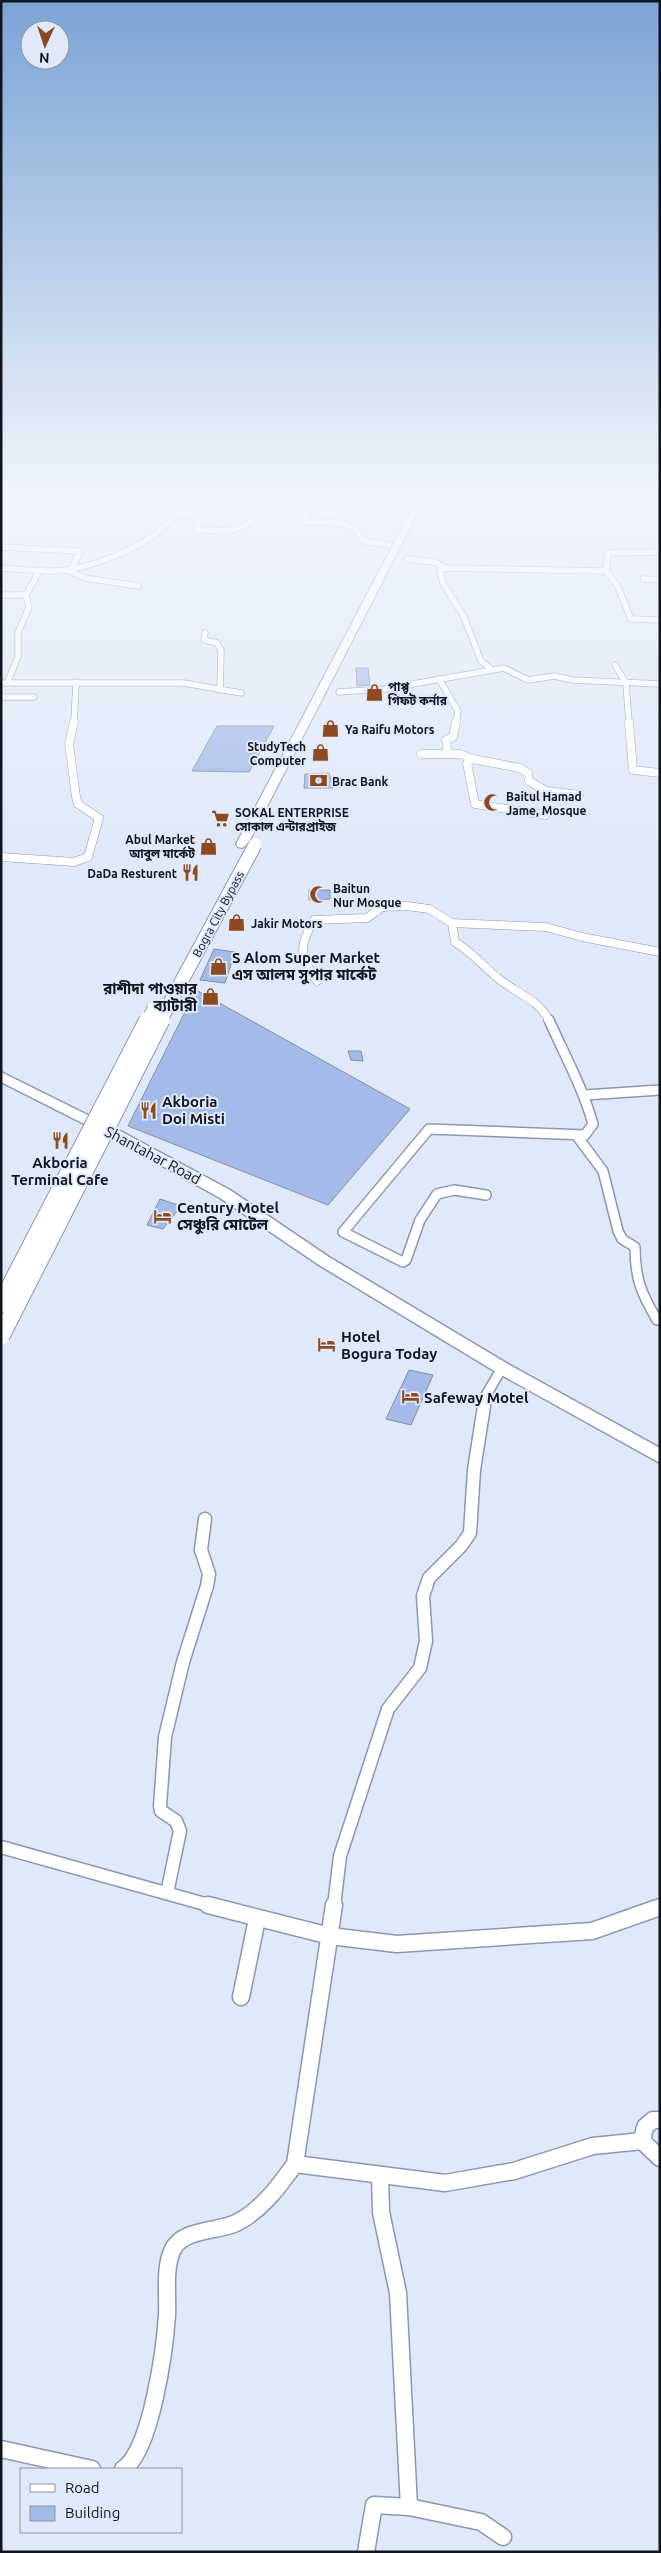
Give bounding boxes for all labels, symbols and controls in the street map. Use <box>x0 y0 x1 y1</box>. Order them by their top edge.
north arrow <box>20 20 70 70</box>
text: N <box>39 50 50 66</box>
place label: পাপ্পু গিফট কর্নার <box>387 680 448 707</box>
shop icon: পাপ্পু গিফট কর্নার <box>364 683 384 703</box>
shop icon: Ya Raifu Motors <box>321 719 341 739</box>
place label: Ya Raifu Motors <box>345 723 435 736</box>
place label: StudyTech Computer <box>247 740 306 767</box>
shop icon: StudyTech Computer <box>310 743 330 763</box>
bank icon: Brac Bank <box>308 771 328 791</box>
place label: Brac Bank <box>332 775 389 788</box>
place label: Baitul Hamad Jame, Mosque <box>506 790 587 817</box>
mosque icon: Baitul Hamad Jame, Mosque <box>482 793 502 813</box>
place label: SOKAL ENTERPRISE সোকাল এন্টারপ্রাইজ <box>235 806 349 833</box>
supermarket icon: SOKAL ENTERPRISE সোকাল এন্টারপ্রাইজ <box>211 809 231 829</box>
place label: Abul Market আবুল মার্কেট <box>125 833 195 862</box>
shop icon: Abul Market আবুল মার্কেট <box>199 836 219 856</box>
restaurant icon: DaDa Resturent <box>181 863 201 883</box>
place label: DaDa Resturent <box>87 867 177 880</box>
street label: Bogra City Bypass <box>190 869 246 959</box>
place label: Baitun Nur Mosque <box>333 882 402 909</box>
mosque icon: Baitun Nur Mosque <box>309 885 329 905</box>
shop icon: Jakir Motors <box>227 913 247 933</box>
place label: Jakir Motors <box>251 917 323 930</box>
place label: S Alom Super Market এস আলম সুপার মার্কেট <box>232 949 381 985</box>
shop icon: S Alom Super Market এস আলম সুপার মার্কেট <box>208 956 228 976</box>
place label: রাশীদা পাওয়ার ব্যাটারী <box>102 980 198 1014</box>
shop icon: রাশীদা পাওয়ার ব্যাটারী <box>201 987 221 1007</box>
place label: Akboria Doi Misti <box>162 1093 225 1127</box>
restaurant icon: Akboria Doi Misti <box>138 1100 158 1120</box>
street label: Shantahar Road <box>102 1123 204 1187</box>
restaurant icon: Akboria Terminal Cafe <box>50 1131 70 1151</box>
place label: Akboria Terminal Cafe <box>11 1154 109 1188</box>
place label: Century Motel সেঞ্চুরি মোটেল <box>177 1199 279 1235</box>
hotel icon: Century Motel সেঞ্চুরি মোটেল <box>153 1206 173 1226</box>
place label: Hotel Bogura Today <box>341 1328 437 1362</box>
hotel icon: Hotel Bogura Today <box>317 1335 337 1355</box>
hotel icon: Safeway Motel <box>400 1387 420 1407</box>
place label: Safeway Motel <box>424 1389 529 1406</box>
legend <box>20 2468 182 2533</box>
text: Road <box>65 2479 100 2496</box>
text: Building <box>65 2504 120 2521</box>

